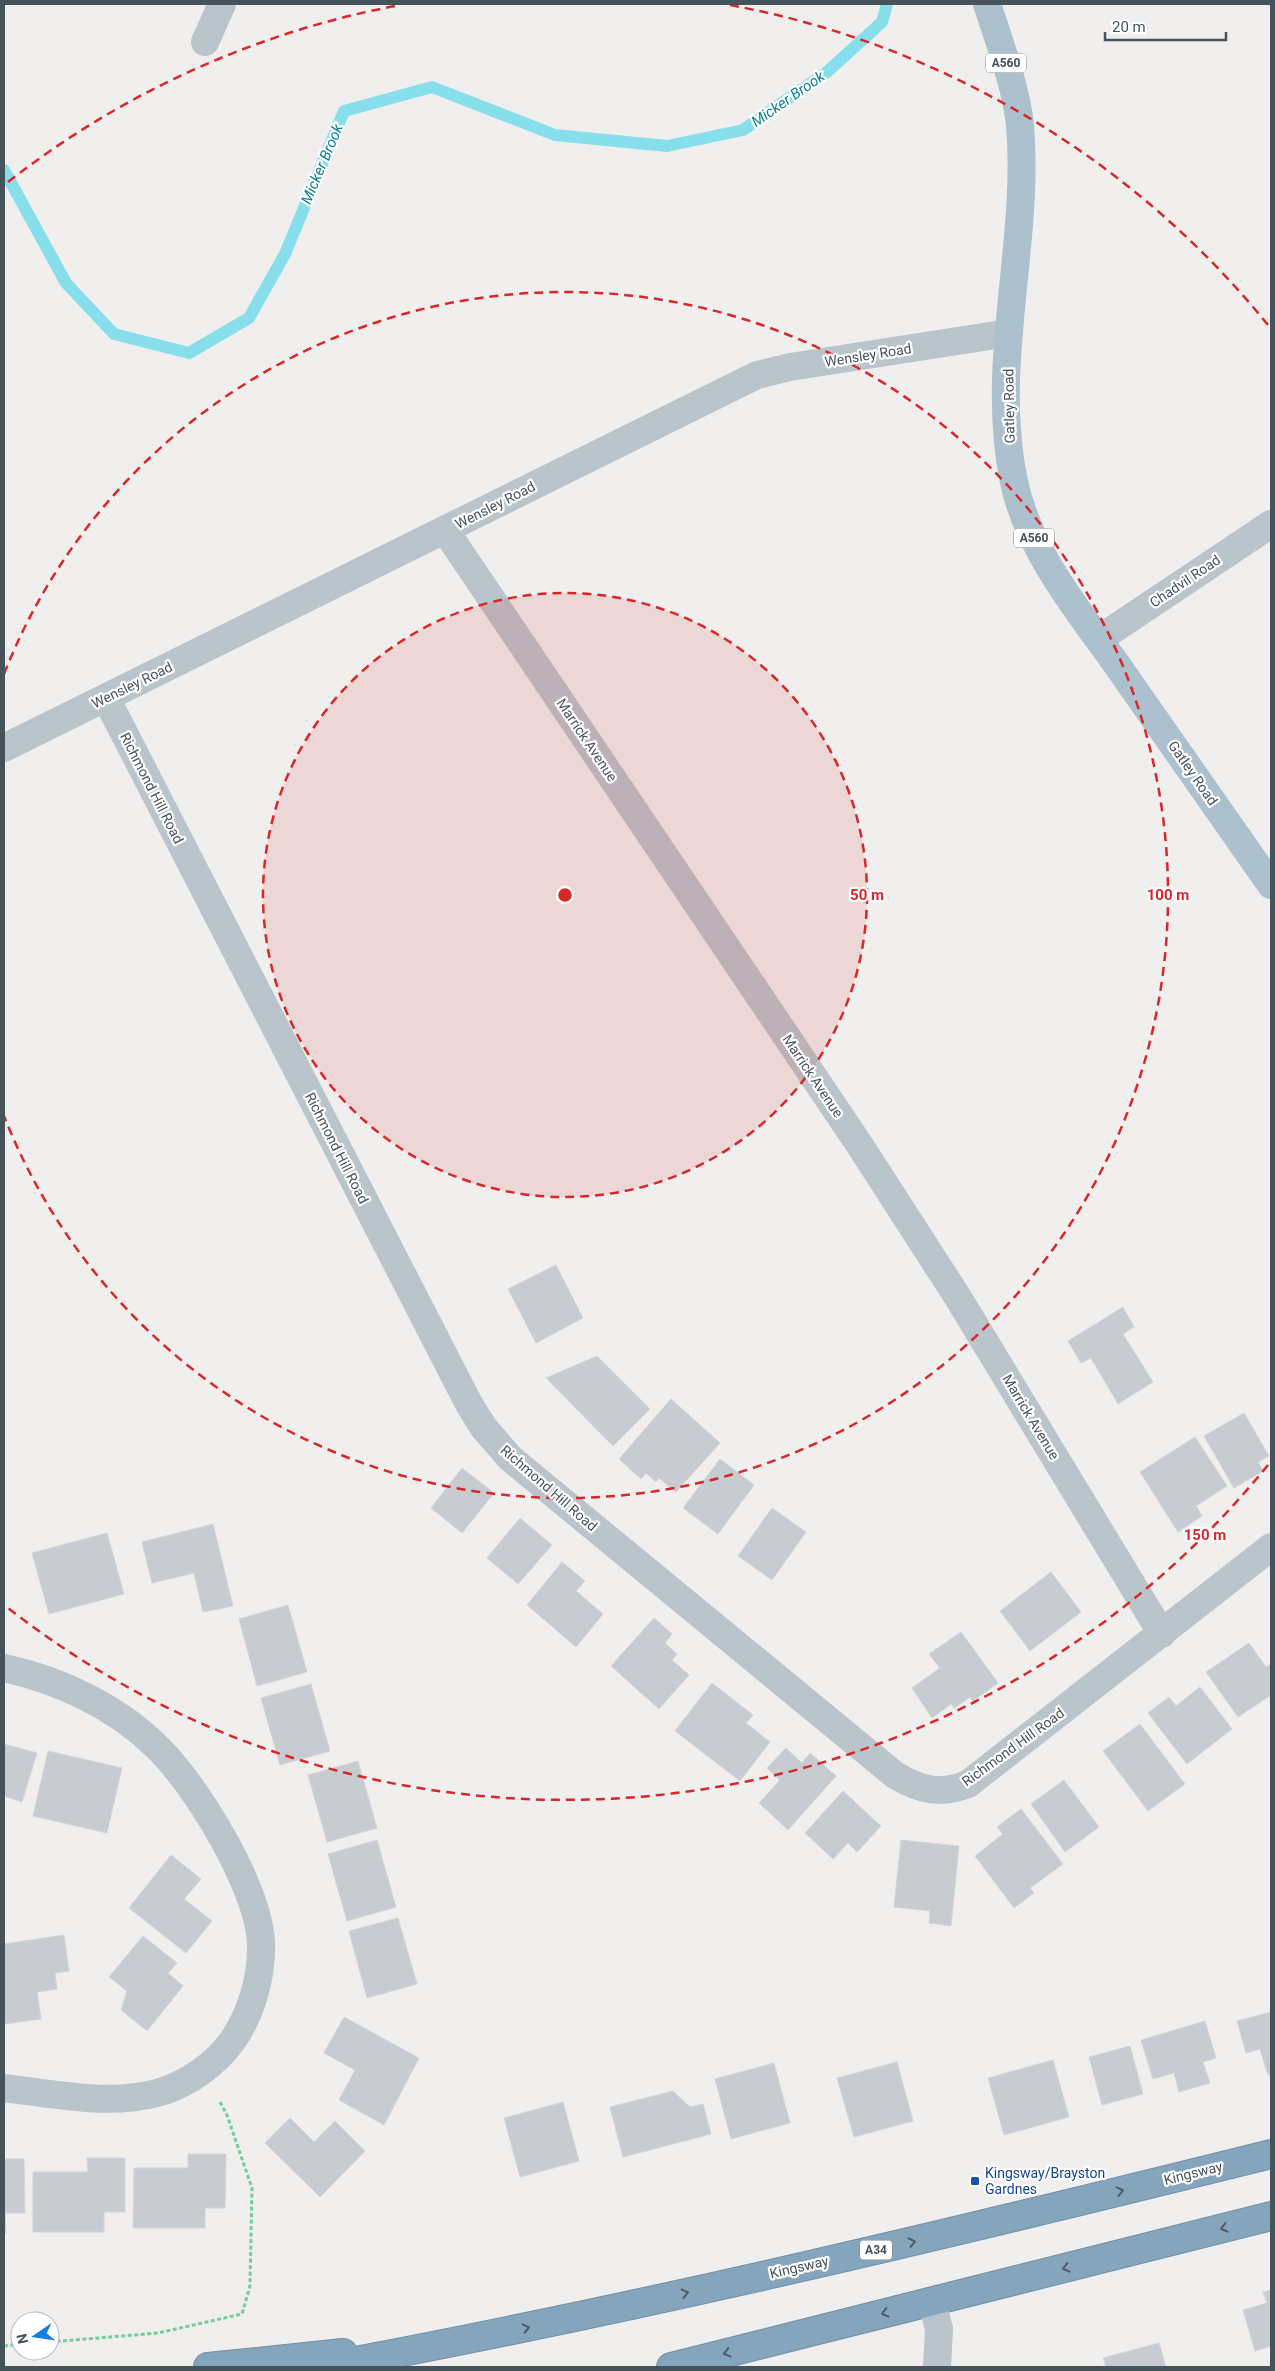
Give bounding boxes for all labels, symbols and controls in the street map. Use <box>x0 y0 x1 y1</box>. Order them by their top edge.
scale bar <box>1105 10 1226 42</box>
text: 20 m <box>1112 18 1146 36</box>
road number: A560 <box>986 54 1026 72</box>
water label: Micker Brook <box>748 67 829 131</box>
water label: Micker Brook <box>297 121 347 207</box>
street label: Wensley Road <box>824 340 912 370</box>
street label: Gatley Road <box>1000 369 1018 443</box>
street label: Wensley Road <box>452 478 538 532</box>
road number: A560 <box>1014 528 1054 548</box>
street label: Chadvil Road <box>1147 552 1223 610</box>
street label: Wensley Road <box>89 659 175 711</box>
street label: Marrick Avenue <box>553 696 621 784</box>
street label: Richmond Hill Road <box>117 730 187 846</box>
street label: Gatley Road <box>1165 738 1221 808</box>
centre of rings <box>556 886 574 904</box>
text: 50 m <box>850 886 884 904</box>
text: 100 m <box>1147 886 1189 904</box>
street label: Marrick Avenue <box>779 1032 847 1120</box>
street label: Richmond Hill Road <box>302 1090 372 1206</box>
street label: Marrick Avenue <box>999 1372 1063 1462</box>
street label: Richmond Hill Road <box>498 1442 600 1534</box>
text: 150 m <box>1184 1526 1226 1544</box>
street label: Richmond Hill Road <box>959 1705 1067 1789</box>
street label: Kingsway <box>1162 2158 1224 2188</box>
place label: Kingsway/Brayston Gardnes <box>985 2165 1105 2197</box>
marker: Kingsway/Brayston Gardnes <box>969 2175 981 2187</box>
one-way arrow <box>1116 2186 1125 2197</box>
one-way arrow <box>1220 2222 1229 2232</box>
one-way arrow <box>907 2237 916 2248</box>
road number: A34 <box>860 2240 892 2260</box>
street label: Kingsway <box>768 2252 830 2282</box>
one-way arrow <box>1063 2262 1071 2272</box>
one-way arrow <box>680 2288 689 2298</box>
one-way arrow <box>881 2308 889 2318</box>
north arrow <box>10 2311 60 2361</box>
one-way arrow <box>521 2323 530 2334</box>
text: N <box>13 2332 31 2346</box>
one-way arrow <box>723 2347 732 2358</box>

